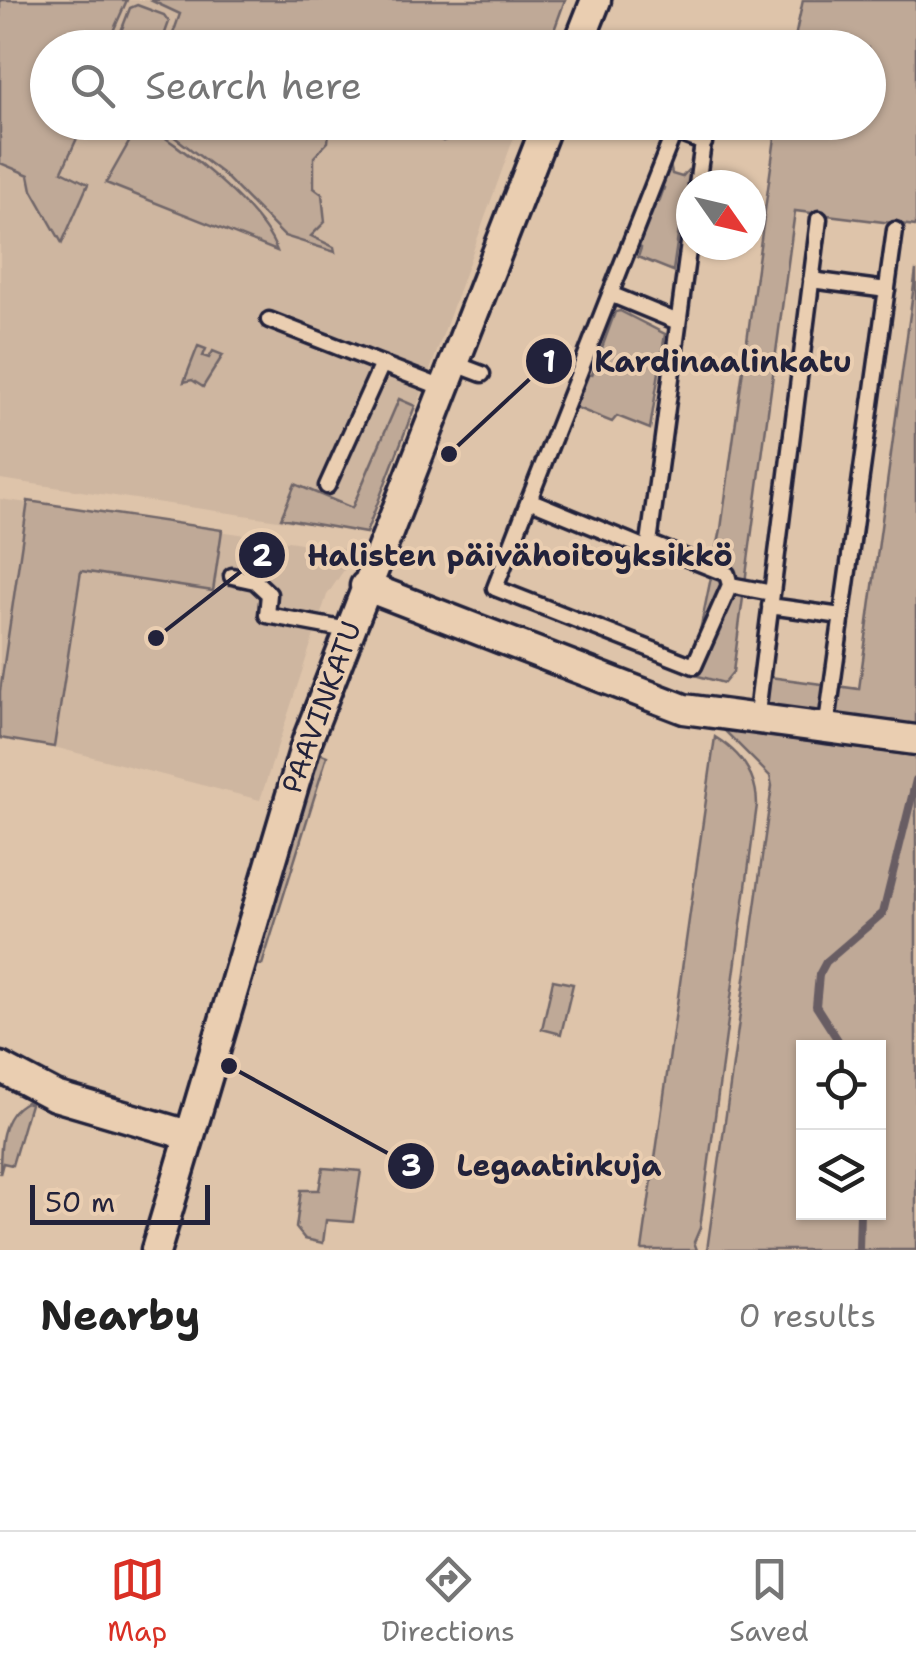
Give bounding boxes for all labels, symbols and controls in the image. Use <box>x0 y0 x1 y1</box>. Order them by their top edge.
search box <box>30 30 886 140</box>
icon: search <box>65 58 120 113</box>
text: Search here <box>145 60 362 111</box>
north arrow <box>676 170 766 260</box>
callout: Kardinaalinkatu <box>524 331 872 391</box>
text: 1 <box>542 341 556 382</box>
text: Kardinaalinkatu <box>594 341 852 382</box>
callout: Halisten päivähoitoyksikkö <box>237 525 753 585</box>
text: 2 <box>252 535 273 576</box>
text: Halisten päivähoitoyksikkö <box>307 535 733 576</box>
street label: PAAVINKATU <box>272 616 370 798</box>
map controls <box>796 1040 886 1220</box>
button: locate <box>796 1040 886 1130</box>
button: layers <box>796 1130 886 1220</box>
callout: Legaatinkuja <box>386 1136 681 1196</box>
text: 3 <box>401 1145 422 1186</box>
text: Legaatinkuja <box>457 1145 662 1186</box>
scale bar <box>30 1180 210 1224</box>
text: 50 m <box>45 1183 115 1221</box>
text: Nearby <box>40 1287 200 1343</box>
text: 0 results <box>739 1294 876 1337</box>
tab: Map <box>107 1552 167 1650</box>
tab: Directions <box>382 1552 515 1650</box>
tab: Saved <box>729 1552 809 1650</box>

